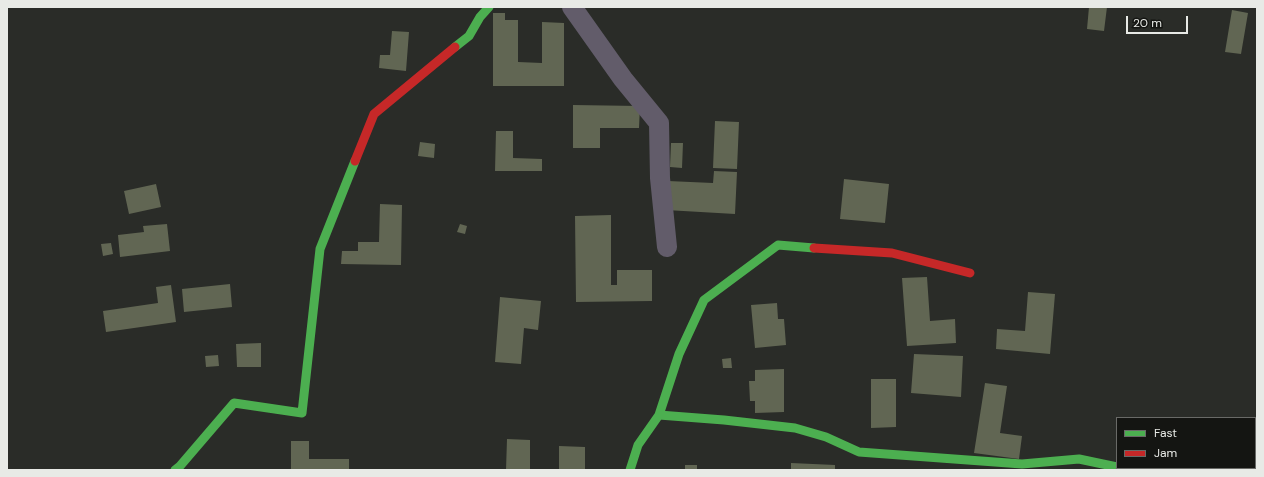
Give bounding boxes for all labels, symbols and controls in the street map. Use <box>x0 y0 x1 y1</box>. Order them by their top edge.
scale bar <box>1128 8 1190 34</box>
text: 20 m <box>1133 15 1162 31</box>
legend <box>1116 417 1256 469</box>
text: Fast <box>1154 425 1177 441</box>
text: Jam <box>1154 445 1177 461</box>

